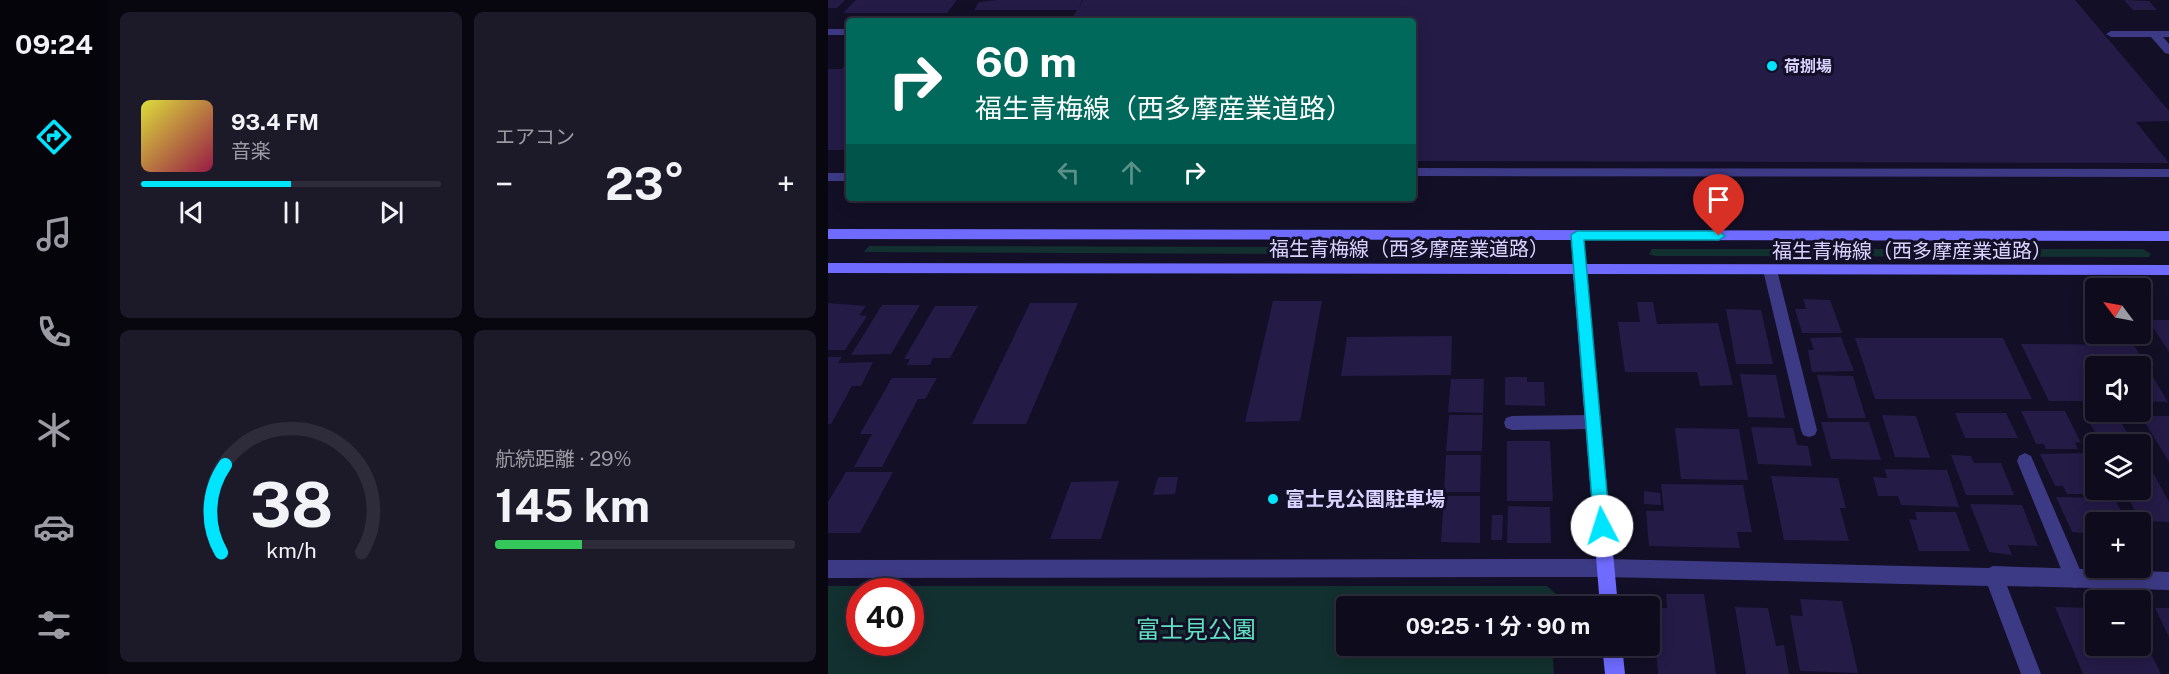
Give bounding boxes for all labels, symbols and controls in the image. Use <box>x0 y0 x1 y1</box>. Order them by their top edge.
text: 09:24 <box>15 28 93 60</box>
text: 60 m <box>975 37 1077 86</box>
icon: right <box>876 42 954 120</box>
place label: 荷捌場 <box>1784 57 1832 76</box>
marker: 荷捌場 <box>1765 59 1779 73</box>
text: 福生青梅線（西多摩産業道路） <box>975 92 1353 124</box>
text: 93.4 FM <box>231 109 319 135</box>
icon: directions <box>33 116 75 158</box>
text: エアコン <box>495 125 575 149</box>
text: 音楽 <box>231 139 271 163</box>
icon: left <box>1052 156 1085 189</box>
icon: ahead <box>1115 156 1148 189</box>
icon: right <box>1178 156 1211 189</box>
text: 23° <box>605 157 685 210</box>
text: − <box>495 165 513 203</box>
text: + <box>777 165 795 203</box>
pin <box>1693 174 1744 236</box>
icon: arrive <box>1702 183 1735 216</box>
icon: previous <box>175 196 208 229</box>
icon: pause <box>275 196 308 229</box>
icon: next <box>375 196 408 229</box>
icon: music <box>33 213 75 255</box>
street label: 福生青梅線（西多摩産業道路） <box>1269 237 1549 261</box>
street label: 福生青梅線（西多摩産業道路） <box>1772 239 2052 263</box>
north arrow <box>2085 278 2151 344</box>
map controls <box>2085 278 2151 656</box>
icon: phone <box>33 311 75 353</box>
button: sound <box>2085 356 2151 422</box>
icon: climate <box>33 409 75 451</box>
button: layers <box>2085 434 2151 500</box>
text: 航続距離 · 29% <box>495 447 632 471</box>
text: 38 <box>249 468 333 541</box>
text: 145 km <box>495 479 650 532</box>
place label: 富士見公園駐車場 <box>1285 487 1445 511</box>
marker: 富士見公園駐車場 <box>1266 492 1280 506</box>
position arrow <box>1570 494 1634 558</box>
icon: car <box>33 506 75 548</box>
button: + <box>2085 512 2151 578</box>
text: km/h <box>266 538 316 563</box>
speed limit sign: 40 <box>846 578 924 656</box>
button: − <box>2085 590 2151 656</box>
icon: filters <box>33 604 75 646</box>
text: 09:25 · 1 分 · 90 m <box>1406 613 1590 639</box>
park label: 富士見公園 <box>1136 615 1256 643</box>

